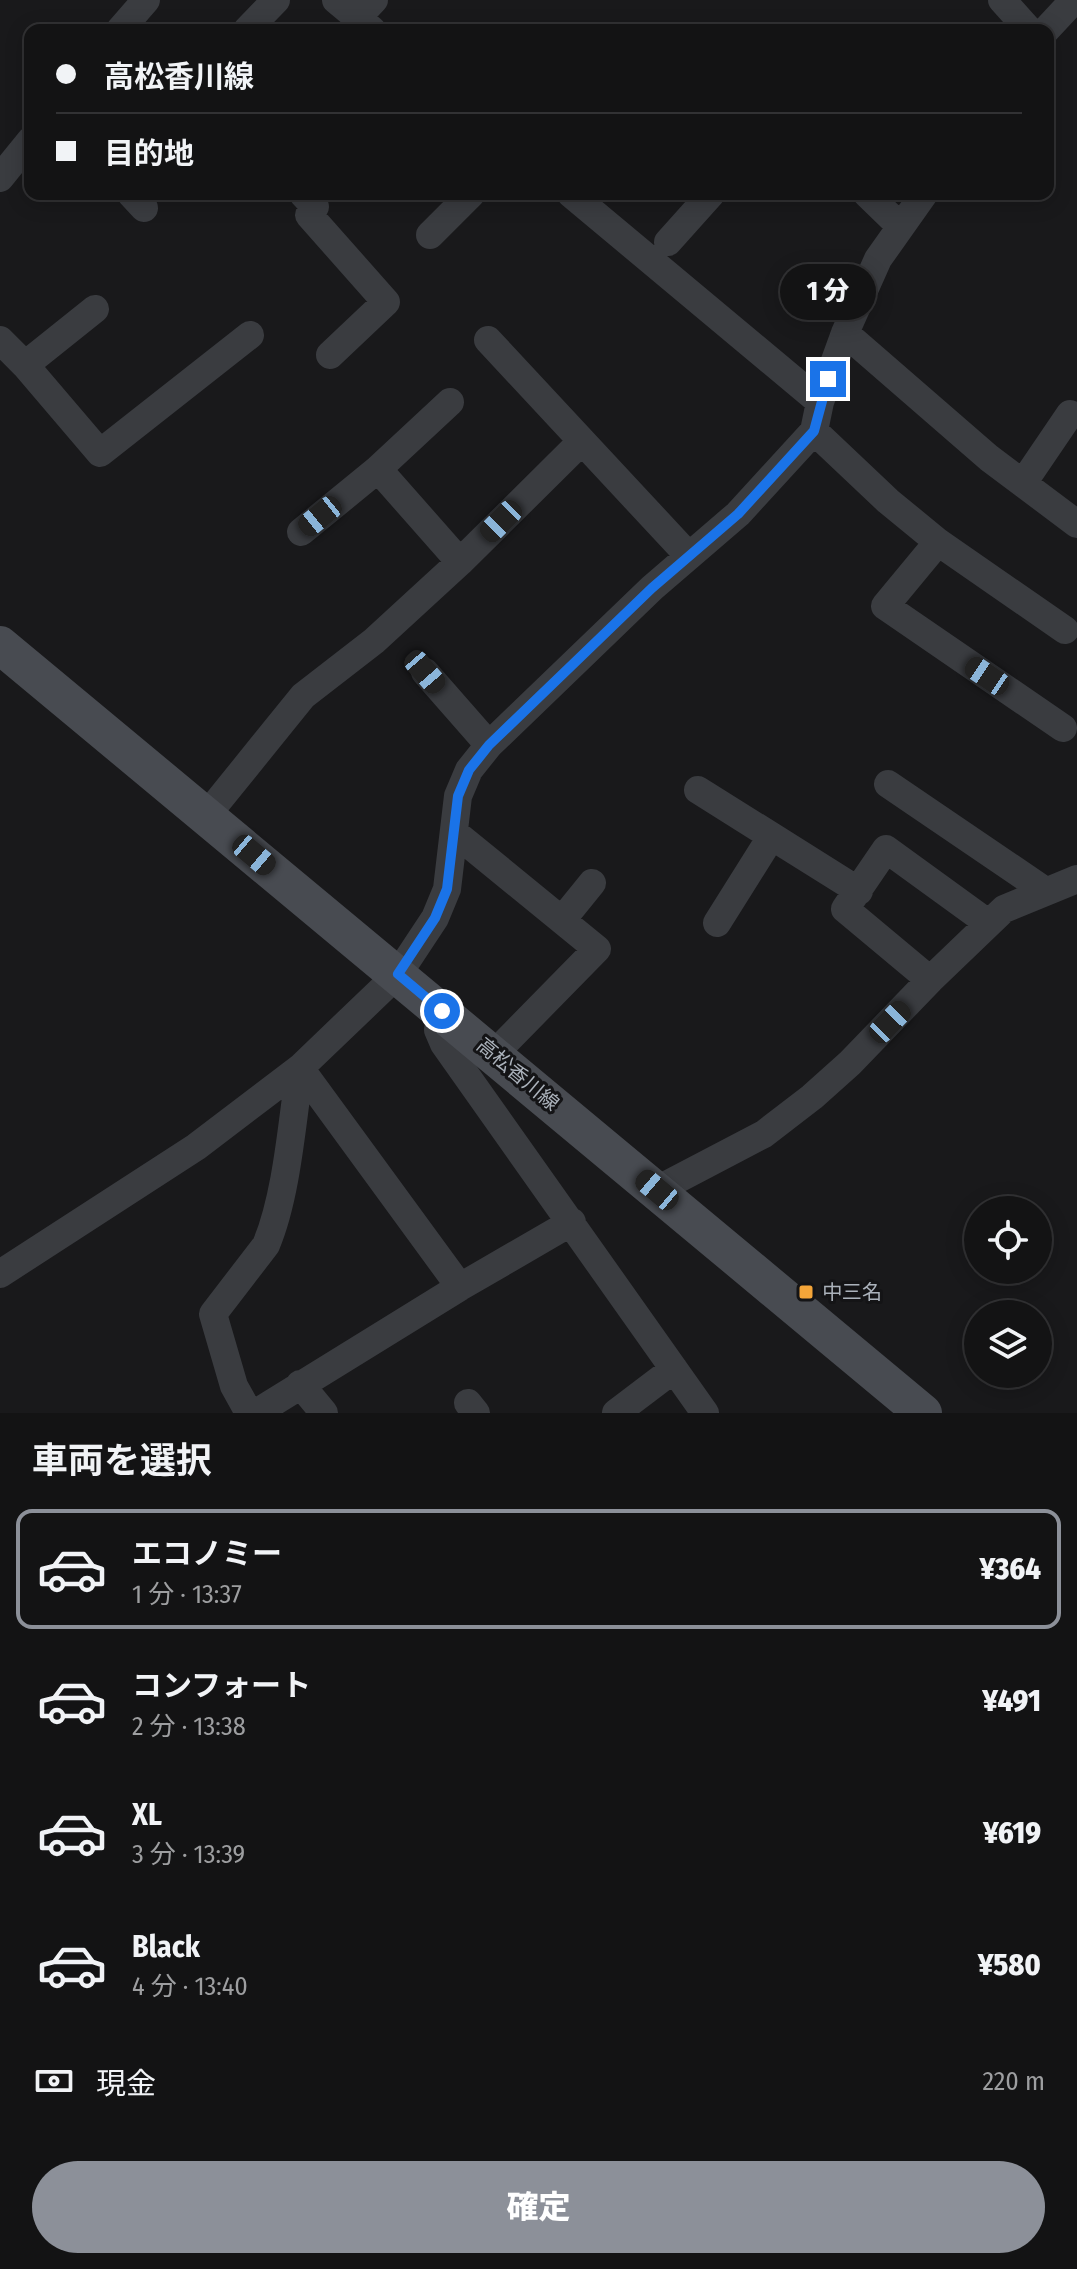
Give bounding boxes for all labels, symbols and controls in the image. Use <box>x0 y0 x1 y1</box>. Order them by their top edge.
text: 高松香川線 <box>104 59 254 95</box>
text: 目的地 <box>104 136 194 172</box>
callout: 1 分 <box>780 263 876 319</box>
text: 1 分 <box>807 276 849 307</box>
route end <box>810 361 846 397</box>
car <box>294 492 346 540</box>
car <box>476 496 526 546</box>
car <box>400 646 450 698</box>
car <box>960 653 1014 699</box>
car <box>228 830 280 880</box>
route start <box>424 993 460 1029</box>
car <box>865 996 915 1048</box>
street label: 高松香川線 <box>472 1033 564 1115</box>
car <box>631 1165 683 1215</box>
map controls <box>964 1196 1052 1388</box>
button: locate <box>964 1196 1052 1284</box>
place label: 中三名 <box>822 1280 882 1304</box>
marker: 中三名 <box>797 1283 815 1301</box>
button: layers <box>964 1300 1052 1388</box>
text: 車両を選択 <box>32 1439 212 1483</box>
icon: car <box>36 1533 108 1605</box>
text: エコノミー <box>132 1536 282 1572</box>
text: ¥364 <box>979 1551 1041 1587</box>
text: 1 分 · 13:37 <box>132 1579 242 1610</box>
icon: car <box>36 1665 108 1737</box>
text: コンフォート <box>132 1668 311 1704</box>
text: ¥491 <box>982 1683 1041 1719</box>
text: 2 分 · 13:38 <box>132 1711 246 1742</box>
icon: car <box>36 1797 108 1869</box>
text: XL <box>132 1797 162 1833</box>
text: ¥619 <box>983 1815 1041 1851</box>
text: 3 分 · 13:39 <box>132 1839 245 1870</box>
icon: car <box>36 1929 108 2001</box>
text: Black <box>132 1929 200 1965</box>
text: ¥580 <box>978 1947 1041 1983</box>
text: 4 分 · 13:40 <box>132 1971 248 2002</box>
icon: cash <box>32 2059 76 2103</box>
text: 現金 <box>96 2066 156 2102</box>
text: 220 m <box>982 2066 1045 2097</box>
button: 確定 <box>32 2161 1045 2253</box>

